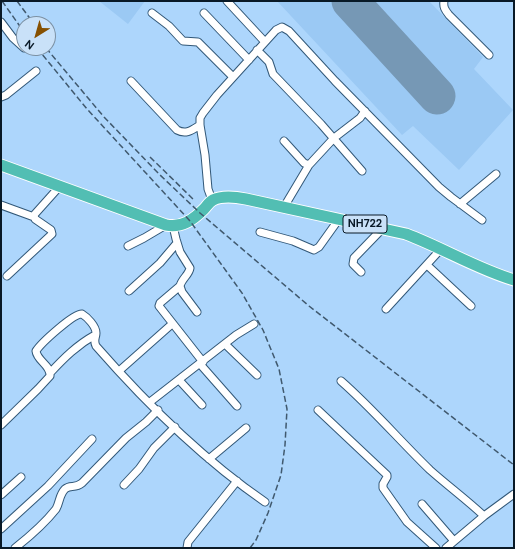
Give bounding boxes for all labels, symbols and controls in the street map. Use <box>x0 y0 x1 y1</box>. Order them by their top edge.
north arrow <box>16 16 56 56</box>
text: N <box>22 37 37 53</box>
road number: NH722 <box>343 215 387 233</box>

